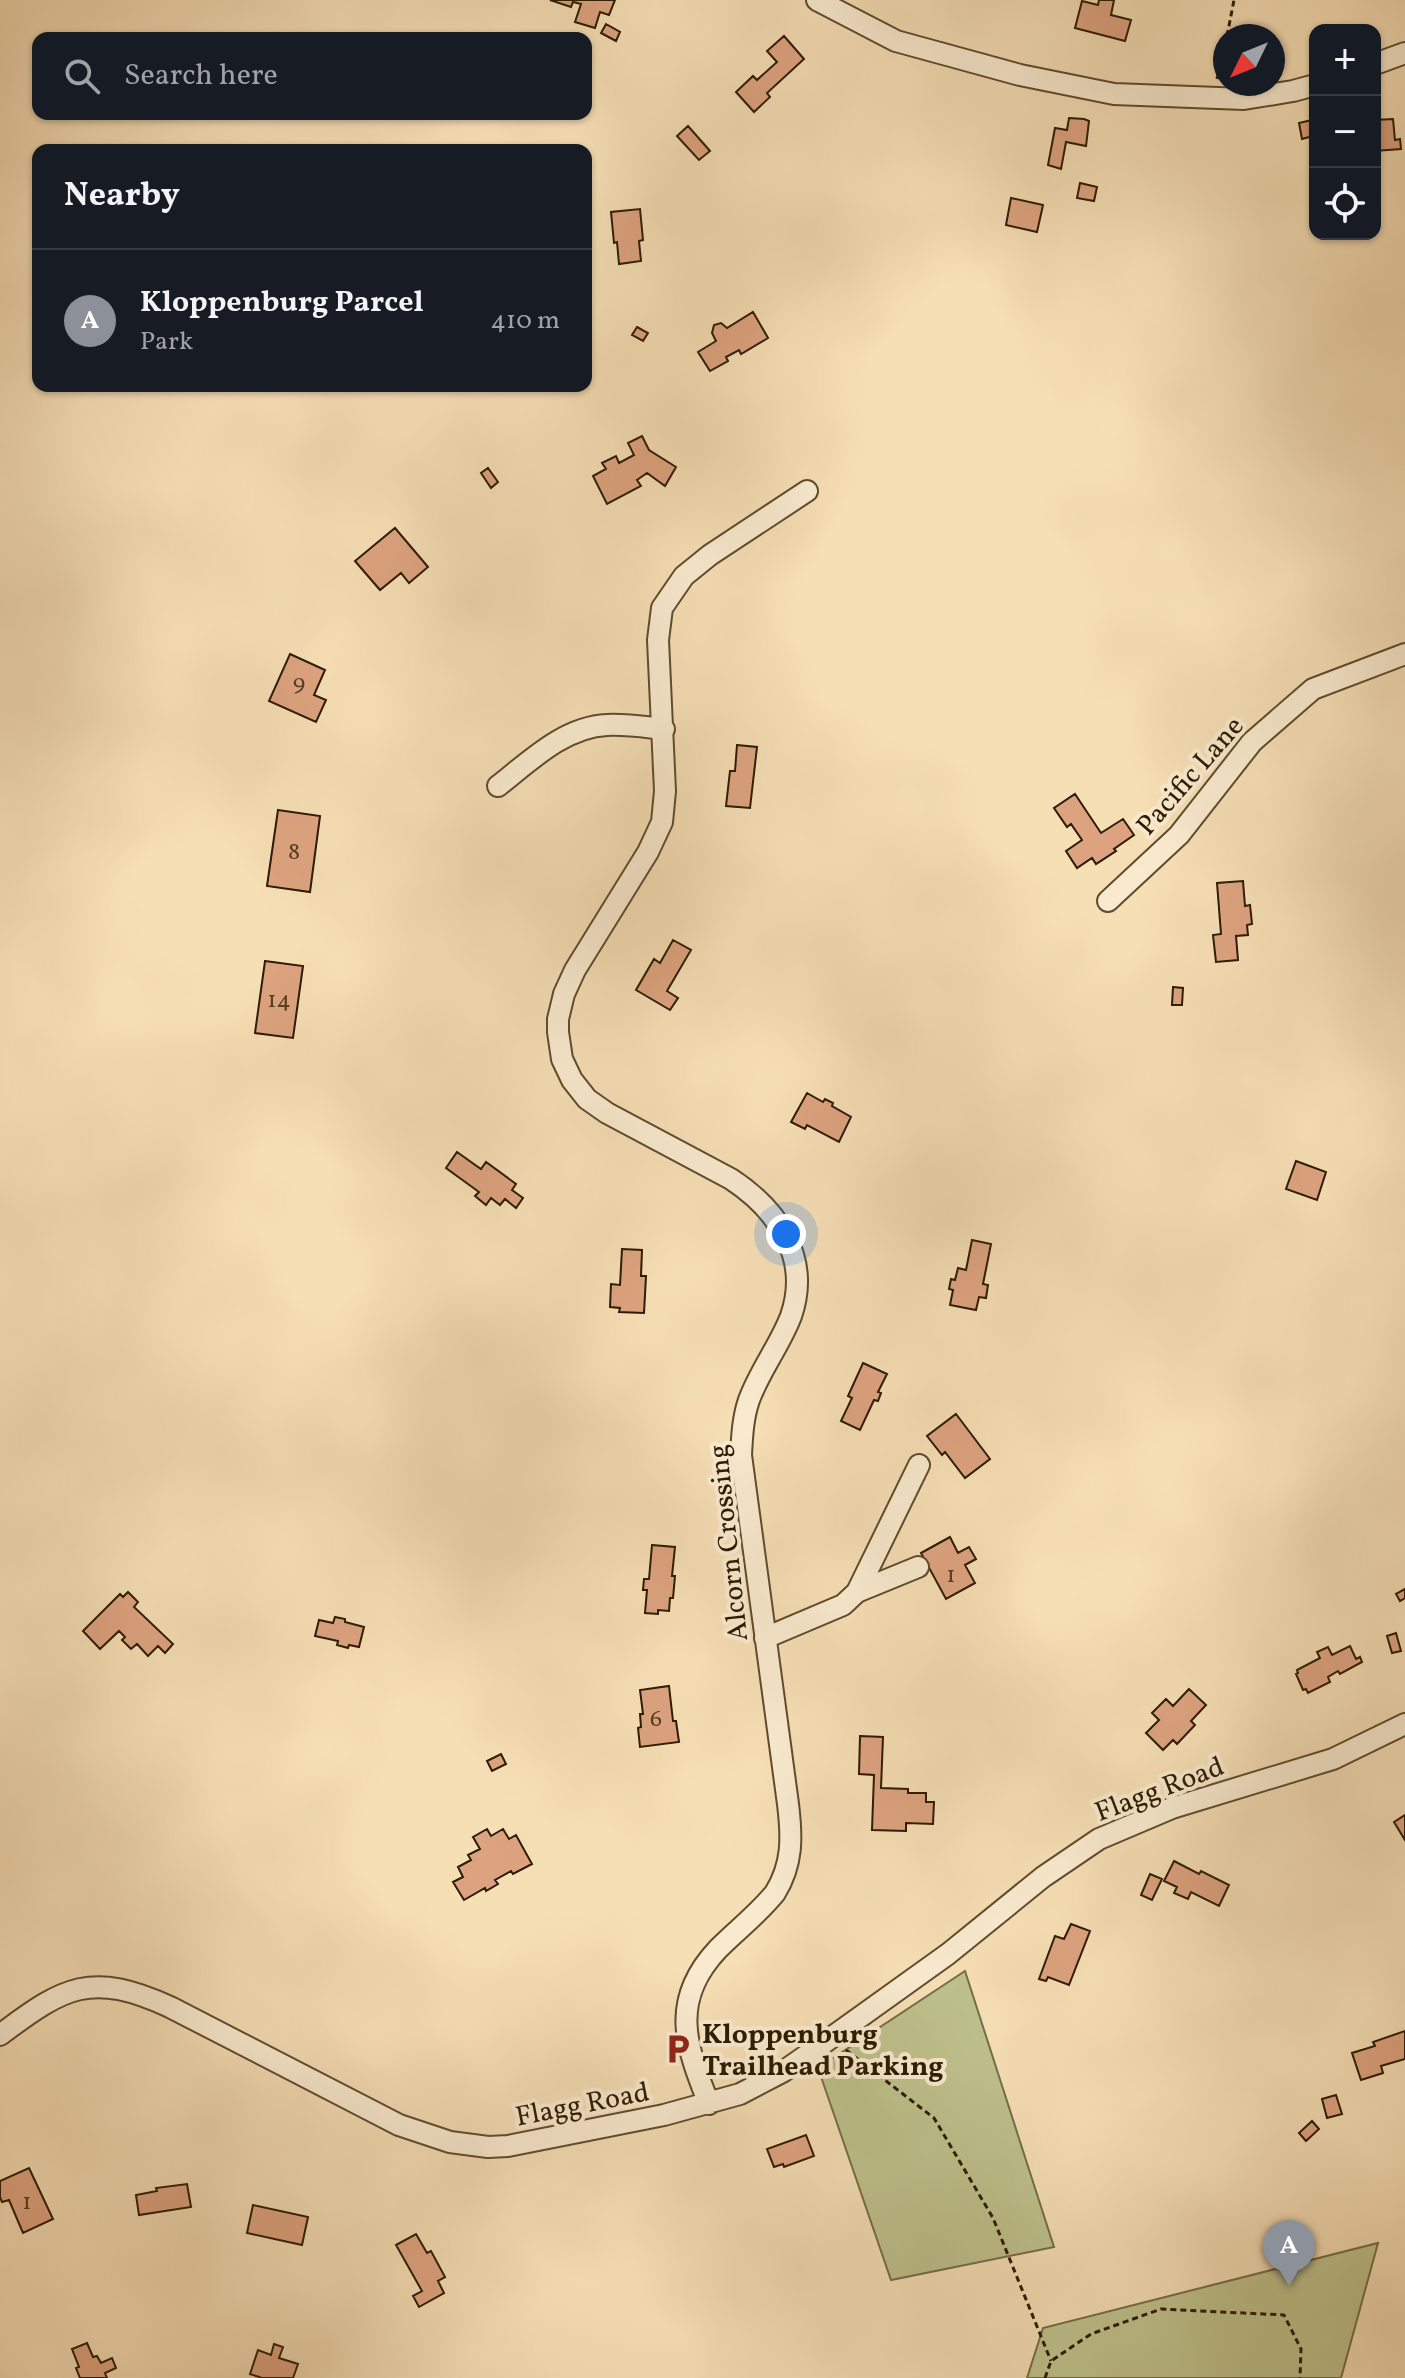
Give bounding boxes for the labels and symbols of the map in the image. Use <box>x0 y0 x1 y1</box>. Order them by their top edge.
north arrow <box>1213 24 1285 96</box>
house number: 9 <box>293 667 305 701</box>
street label: Pacific Lane <box>1128 709 1254 845</box>
house number: 8 <box>288 836 300 870</box>
house number: 14 <box>267 984 291 1018</box>
your location <box>766 1214 806 1254</box>
street label: Alcorn Crossing <box>700 1442 759 1643</box>
house number: 1 <box>946 1559 956 1593</box>
house number: 6 <box>650 1703 662 1737</box>
street label: Flagg Road <box>1090 1748 1230 1833</box>
place label: Kloppenburg Trailhead Parking <box>702 2016 944 2087</box>
parking icon: Kloppenburg Trailhead Parking <box>661 2032 695 2066</box>
street label: Flagg Road <box>512 2073 653 2138</box>
house number: 1 <box>22 2186 32 2220</box>
pin: A <box>1263 2220 1315 2286</box>

